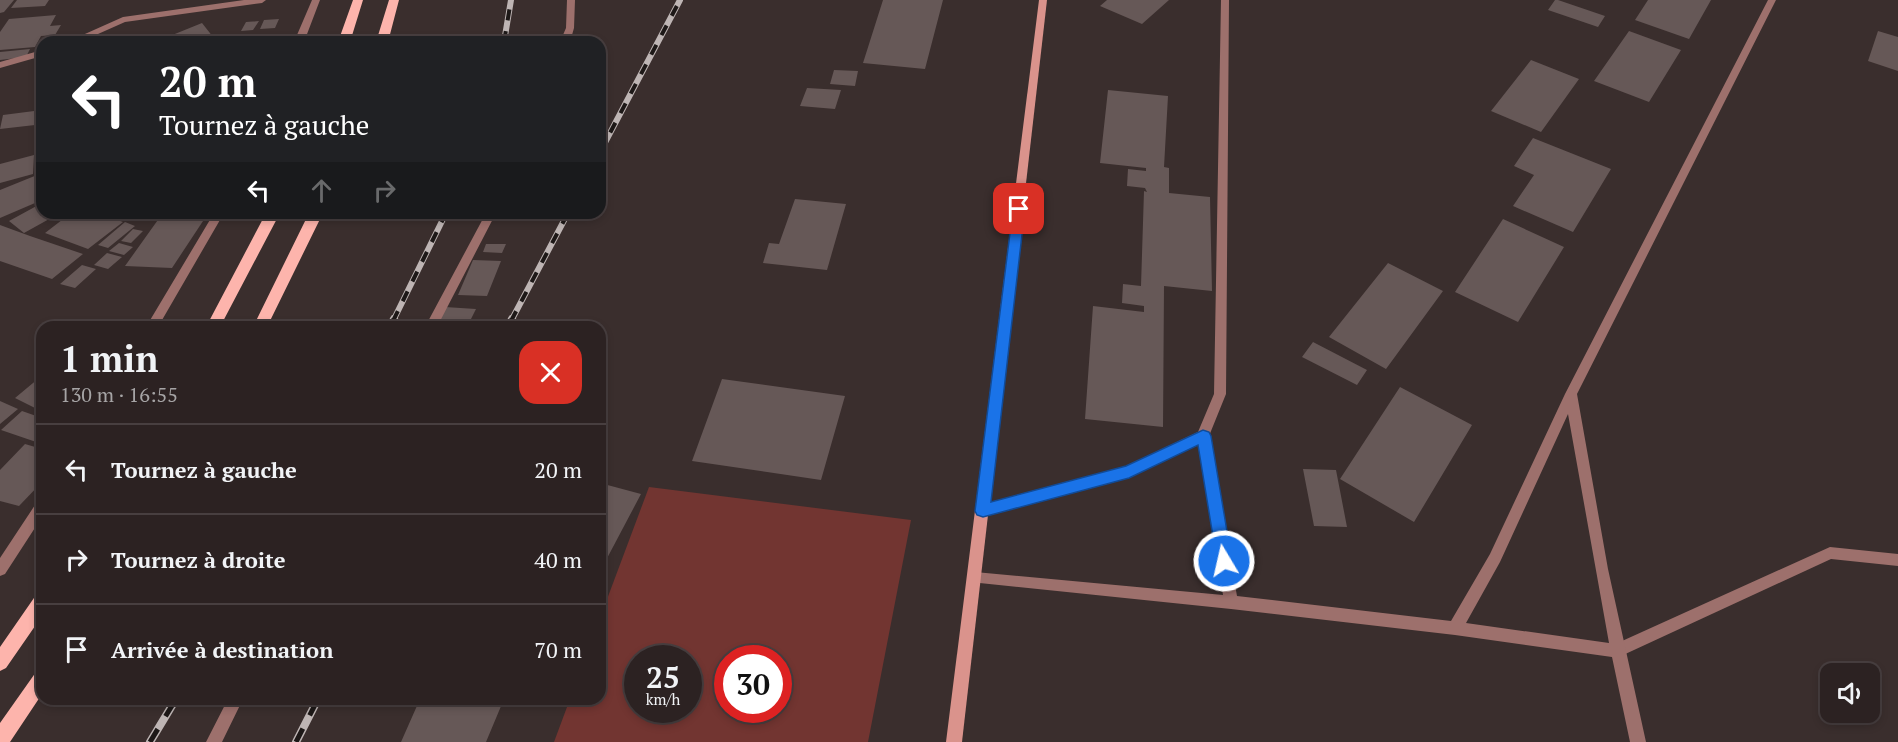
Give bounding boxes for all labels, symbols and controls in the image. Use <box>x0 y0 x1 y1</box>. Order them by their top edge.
text: 20 m <box>159 53 257 109</box>
icon: left <box>60 60 138 138</box>
text: Tournez à gauche <box>159 107 369 143</box>
icon: left <box>242 174 275 207</box>
icon: ahead <box>305 174 338 207</box>
icon: right <box>368 174 401 207</box>
pin <box>993 183 1044 234</box>
icon: arrive <box>1002 192 1035 225</box>
text: 1 min <box>60 335 158 382</box>
button: close <box>519 341 582 404</box>
text: 130 m · 16:55 <box>60 381 178 408</box>
icon: left <box>60 453 93 486</box>
text: Tournez à gauche <box>111 455 297 484</box>
text: 20 m <box>534 455 582 484</box>
position arrow <box>1192 529 1256 593</box>
icon: right <box>60 543 93 576</box>
text: Tournez à droite <box>111 545 286 574</box>
text: 40 m <box>534 545 582 574</box>
icon: arrive <box>60 633 93 666</box>
text: Arrivée à destination <box>111 635 333 664</box>
text: 70 m <box>534 635 582 664</box>
speed limit sign: 30 <box>714 645 792 723</box>
text: 25 <box>646 657 680 697</box>
map controls <box>1820 663 1880 723</box>
button: sound <box>1820 663 1880 723</box>
text: km/h <box>646 689 680 709</box>

